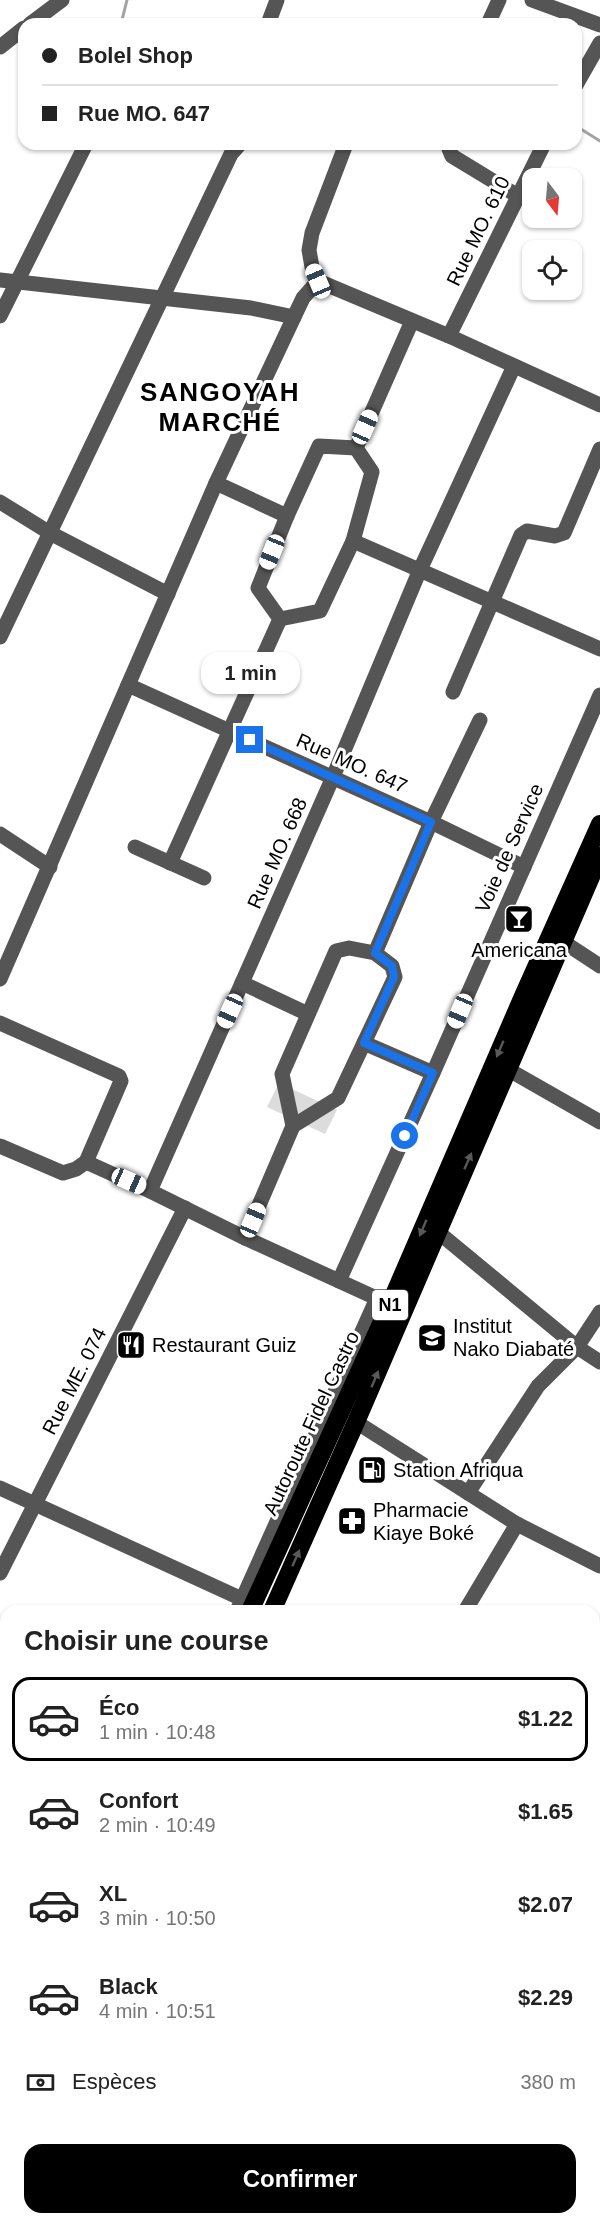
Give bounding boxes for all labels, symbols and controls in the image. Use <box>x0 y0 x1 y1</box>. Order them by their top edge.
text: Bolel Shop <box>78 43 193 68</box>
text: Rue MO. 647 <box>78 101 210 126</box>
north arrow <box>522 168 582 228</box>
map controls <box>522 168 582 300</box>
street label: Rue MO. 610 <box>442 173 514 289</box>
button: locate <box>522 240 582 300</box>
car <box>303 261 333 301</box>
district label: SANGOYAH MARCHÉ <box>140 377 300 437</box>
car <box>349 407 381 447</box>
car <box>257 532 287 572</box>
callout: 1 min <box>200 653 300 695</box>
text: 1 min <box>224 662 277 684</box>
route end <box>236 726 263 753</box>
street label: Rue MO. 647 <box>293 729 411 797</box>
street label: Voie de Service <box>471 780 547 916</box>
street label: Rue MO. 668 <box>243 794 311 912</box>
bar icon: Americana <box>503 903 535 935</box>
place label: Americana <box>471 939 568 961</box>
car <box>214 991 246 1031</box>
car <box>445 991 475 1031</box>
one-way arrow <box>495 1041 505 1059</box>
route start <box>391 1122 418 1149</box>
one-way arrow <box>463 1152 473 1170</box>
car <box>109 1165 149 1197</box>
car <box>238 1200 268 1240</box>
one-way arrow <box>418 1220 428 1238</box>
road number: N1 <box>372 1290 408 1320</box>
place label: Institut Nako Diabaté <box>453 1315 574 1360</box>
school or university icon: Institut Nako Diabaté <box>416 1322 448 1354</box>
street label: Rue ME. 074 <box>38 1324 110 1438</box>
street label: Autoroute Fidel Castro <box>259 1328 363 1518</box>
restaurant icon: Restaurant Guiz <box>115 1329 147 1361</box>
place label: Restaurant Guiz <box>152 1334 297 1356</box>
one-way arrow <box>370 1370 380 1388</box>
fuel station icon: Station Afriqua <box>356 1454 388 1486</box>
place label: Station Afriqua <box>393 1459 524 1481</box>
place label: Pharmacie Kiaye Boké <box>373 1499 474 1544</box>
pharmacy icon: Pharmacie Kiaye Boké <box>336 1505 368 1537</box>
one-way arrow <box>291 1548 301 1566</box>
text: Choisir une course <box>24 1626 269 1656</box>
icon: car <box>27 1692 81 1746</box>
text: Éco <box>99 1695 139 1720</box>
text: $1.22 <box>518 1706 573 1731</box>
text: 1 min · 10:48 <box>99 1721 216 1743</box>
icon: car <box>27 1785 81 1839</box>
text: Confort <box>99 1788 178 1813</box>
text: $1.65 <box>518 1799 573 1824</box>
text: 2 min · 10:49 <box>99 1814 216 1836</box>
icon: car <box>27 1878 81 1932</box>
text: XL <box>99 1881 127 1906</box>
text: $2.07 <box>518 1892 573 1917</box>
text: 3 min · 10:50 <box>99 1907 216 1929</box>
icon: car <box>27 1971 81 2025</box>
text: Black <box>99 1974 158 1999</box>
text: $2.29 <box>518 1985 573 2010</box>
text: 4 min · 10:51 <box>99 2000 216 2022</box>
icon: cash <box>24 2066 57 2099</box>
text: Espèces <box>72 2069 156 2094</box>
text: 380 m <box>520 2071 576 2093</box>
button: Confirmer <box>24 2144 576 2213</box>

